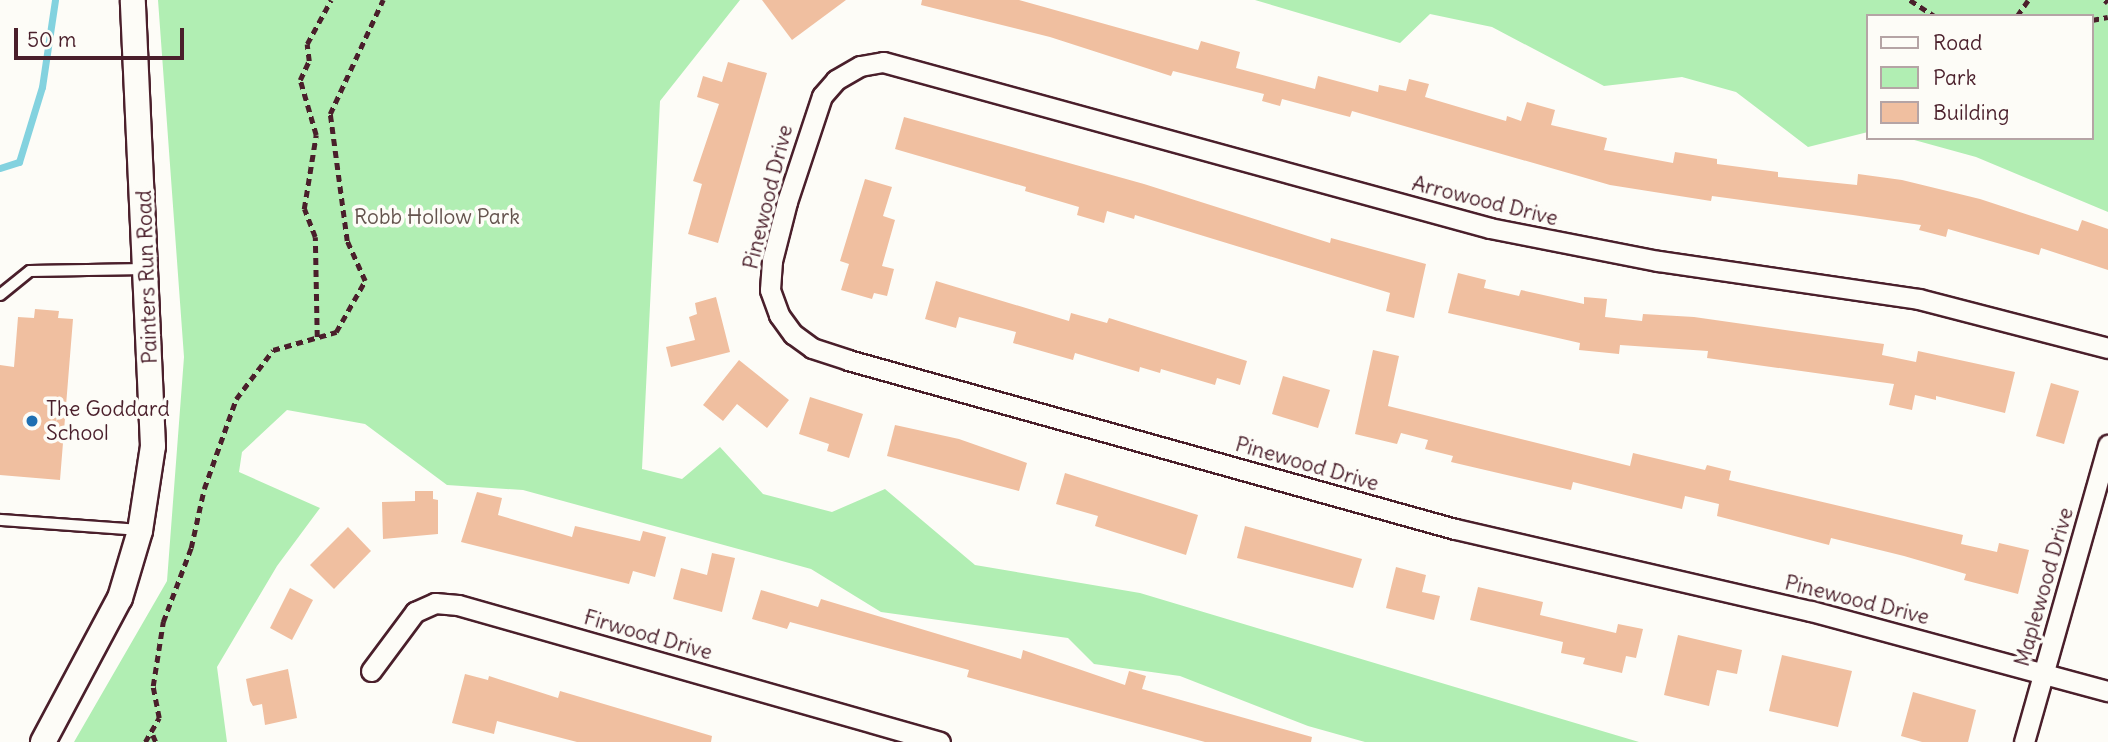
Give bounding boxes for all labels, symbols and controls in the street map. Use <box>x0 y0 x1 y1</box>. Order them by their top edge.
scale bar <box>18 14 187 58</box>
legend <box>1867 14 2094 140</box>
text: 50 m <box>27 26 76 53</box>
text: Road <box>1933 29 1982 56</box>
text: Park <box>1933 64 1976 91</box>
text: Building <box>1933 99 2009 126</box>
street label: Pinewood Drive <box>738 122 798 272</box>
street label: Arrowood Drive <box>1409 171 1561 231</box>
street label: Painters Run Road <box>131 190 163 364</box>
park label: Robb Hollow Park <box>354 204 520 230</box>
place label: The Goddard School <box>46 396 170 446</box>
marker: The Goddard School <box>24 413 40 429</box>
street label: Pinewood Drive <box>1232 432 1382 496</box>
street label: Maplewood Drive <box>2009 505 2079 669</box>
street label: Pinewood Drive <box>1782 570 1932 630</box>
street label: Firwood Drive <box>581 605 715 665</box>

